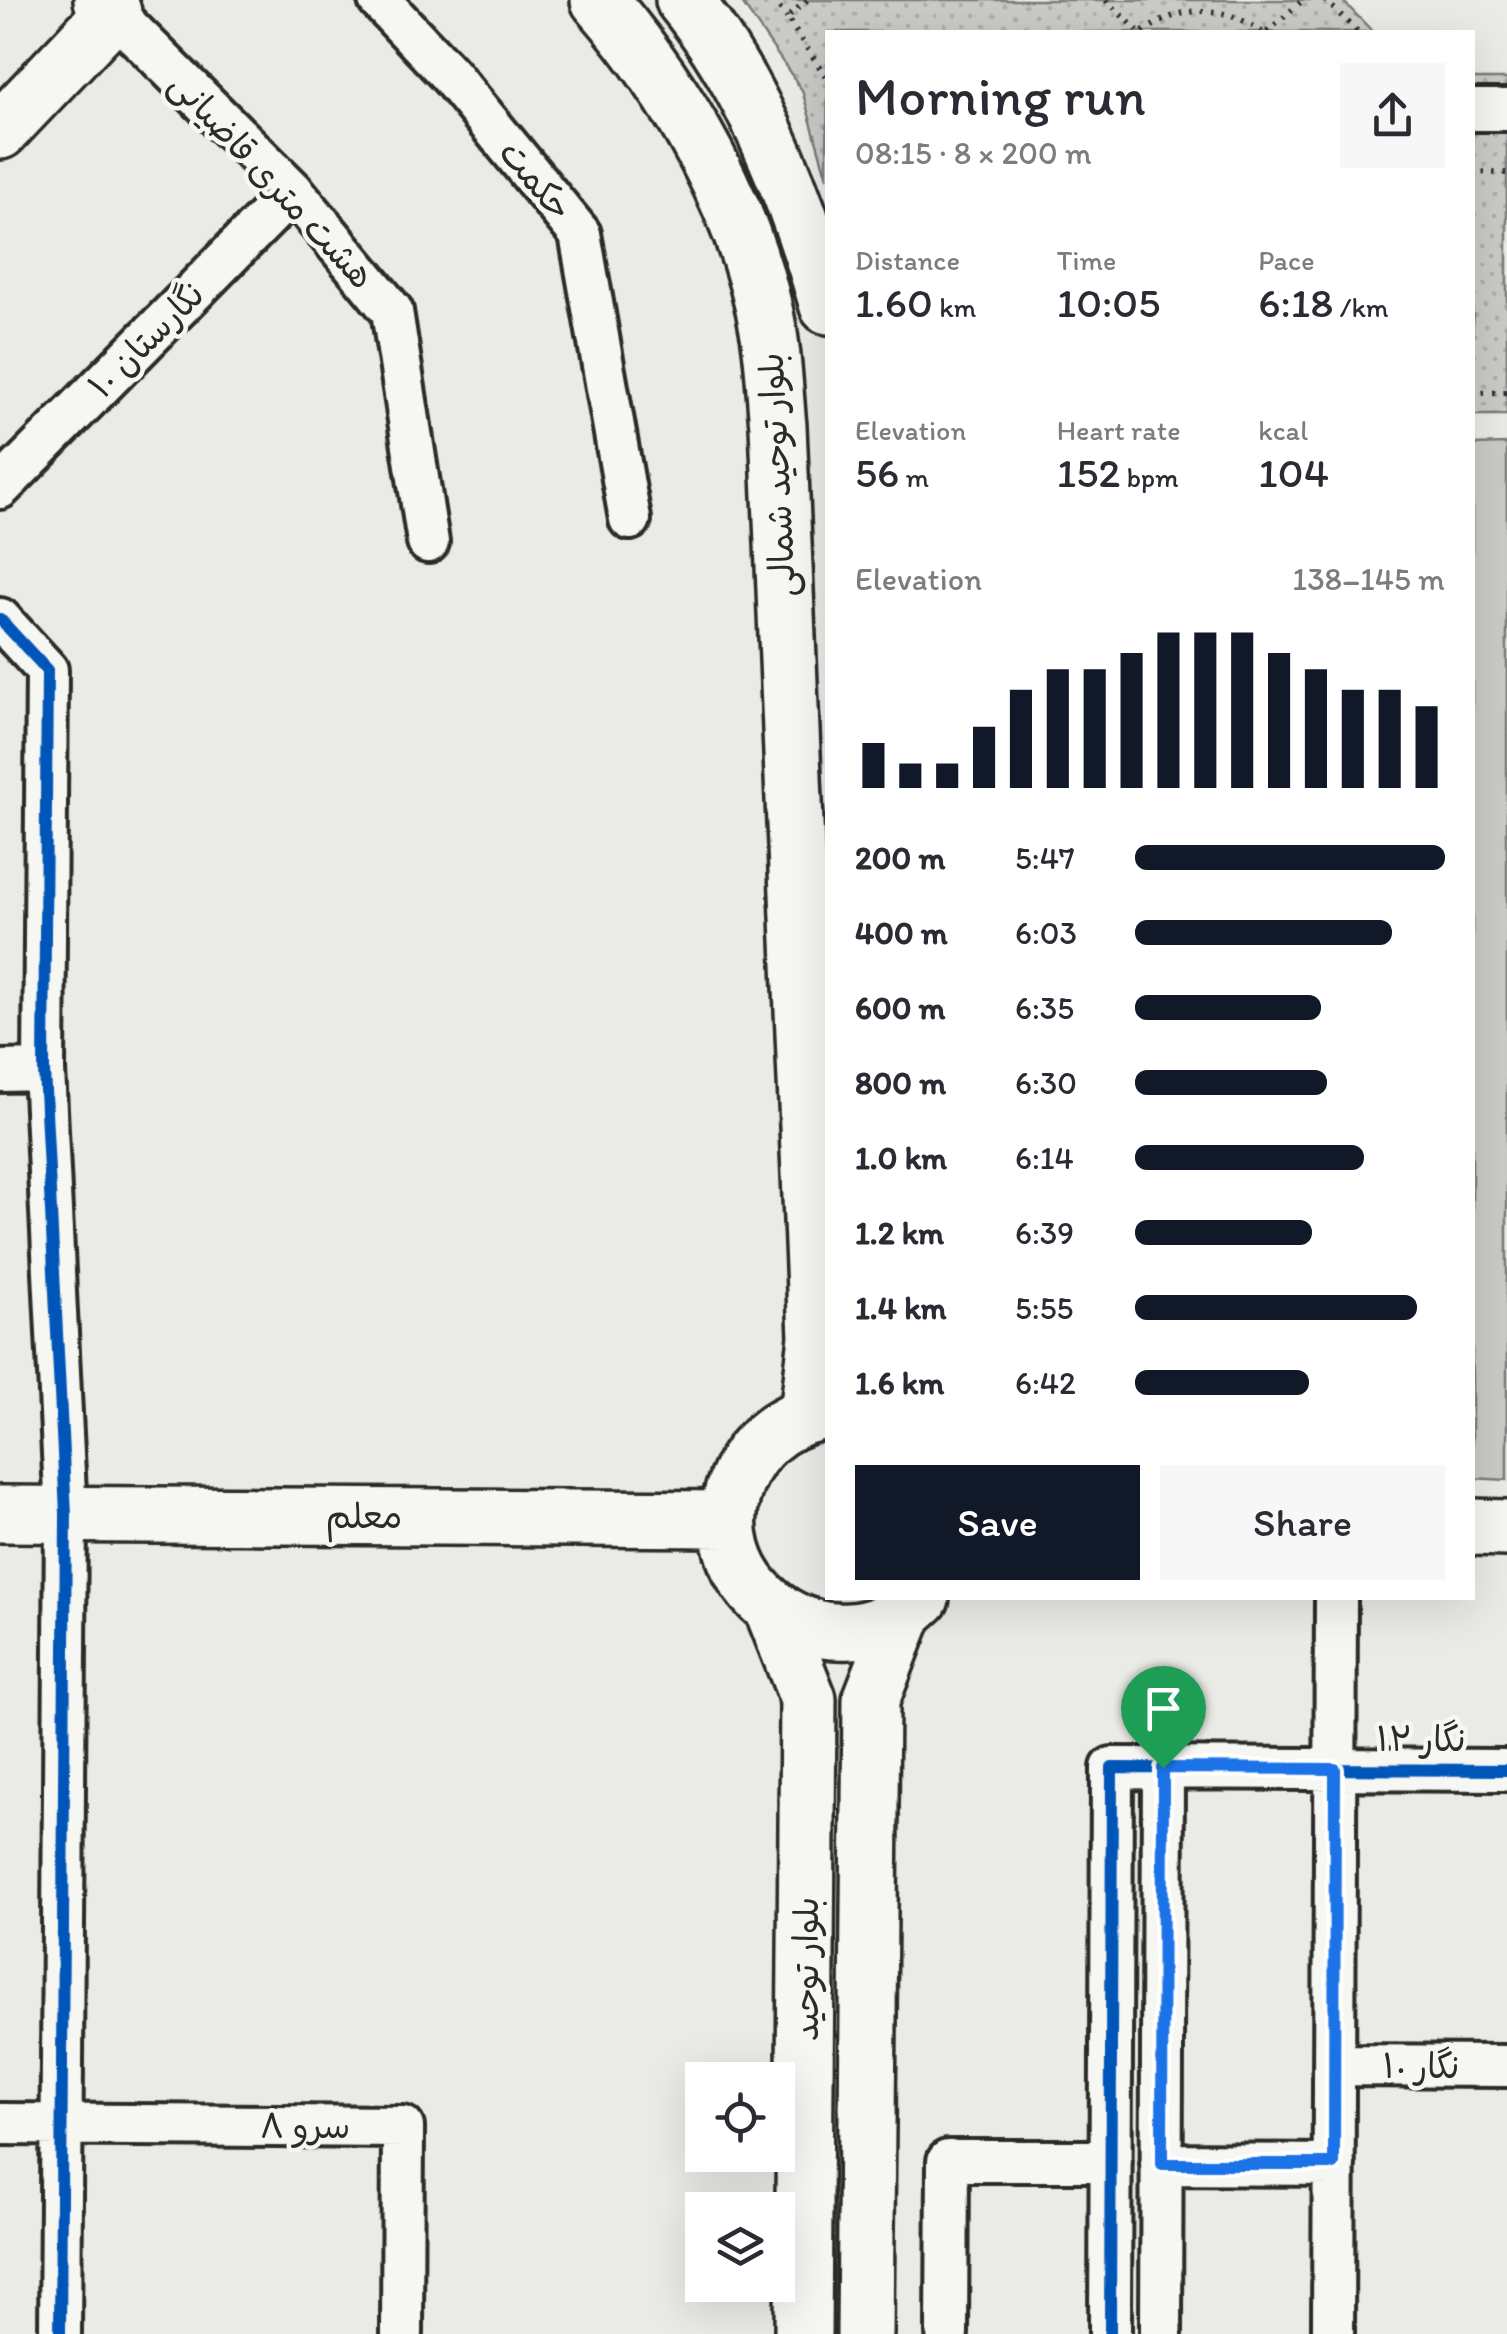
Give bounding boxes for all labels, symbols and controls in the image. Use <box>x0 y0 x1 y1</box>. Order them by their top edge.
street label: هشت متری قاضیانی <box>159 63 383 298</box>
text: Morning run <box>855 63 1146 129</box>
button: share <box>1340 63 1445 168</box>
street label: حکمت <box>491 131 581 229</box>
text: 08:15 · 8 × 200 m <box>855 134 1092 172</box>
text: Distance <box>855 243 960 277</box>
text: Time <box>1057 243 1116 277</box>
text: Pace <box>1258 243 1314 277</box>
street label: نگارستان ۱۰ <box>79 273 213 407</box>
text: 1.60 <box>855 277 933 328</box>
text: 10:05 <box>1057 277 1160 328</box>
text: 6:18 <box>1258 277 1333 328</box>
text: km <box>933 290 976 324</box>
text: /km <box>1333 290 1388 324</box>
street label: بلوار توحید شمالی <box>750 352 806 598</box>
text: Elevation <box>855 413 966 447</box>
text: Heart rate <box>1057 413 1181 447</box>
text: kcal <box>1258 413 1308 447</box>
text: 56 <box>855 447 899 498</box>
text: 152 <box>1057 447 1120 498</box>
text: 104 <box>1258 447 1329 498</box>
text: m <box>899 460 929 494</box>
text: bpm <box>1120 460 1179 494</box>
text: Elevation <box>855 560 982 598</box>
text: 138–145 m <box>1292 560 1445 598</box>
text: 200 m <box>855 839 945 877</box>
text: 5:47 <box>1015 839 1075 877</box>
text: 400 m <box>855 914 948 952</box>
text: 6:03 <box>1015 914 1077 952</box>
text: 600 m <box>855 989 945 1027</box>
text: 6:35 <box>1015 989 1074 1027</box>
text: 800 m <box>855 1064 946 1102</box>
text: 6:30 <box>1015 1064 1077 1102</box>
text: 1.0 km <box>855 1139 947 1177</box>
text: 6:14 <box>1015 1139 1074 1177</box>
text: 1.2 km <box>855 1214 944 1252</box>
text: 6:39 <box>1015 1214 1074 1252</box>
text: 1.4 km <box>855 1289 946 1327</box>
text: 5:55 <box>1015 1289 1073 1327</box>
text: 1.6 km <box>855 1364 944 1402</box>
text: 6:42 <box>1015 1364 1076 1402</box>
button: Save <box>855 1465 1140 1580</box>
button: Share <box>1160 1465 1445 1580</box>
street label: معلم <box>326 1495 402 1543</box>
pin <box>1121 1666 1206 1769</box>
icon: arrive <box>1136 1681 1191 1736</box>
street label: نگار ۱۲ <box>1376 1718 1466 1760</box>
street label: بلوار توحید <box>785 1897 827 2041</box>
street label: نگار ۱۰ <box>1382 2045 1460 2087</box>
map controls <box>685 2062 795 2302</box>
button: locate <box>685 2062 795 2172</box>
street label: سرو ۸ <box>260 2105 350 2148</box>
button: layers <box>685 2192 795 2302</box>

